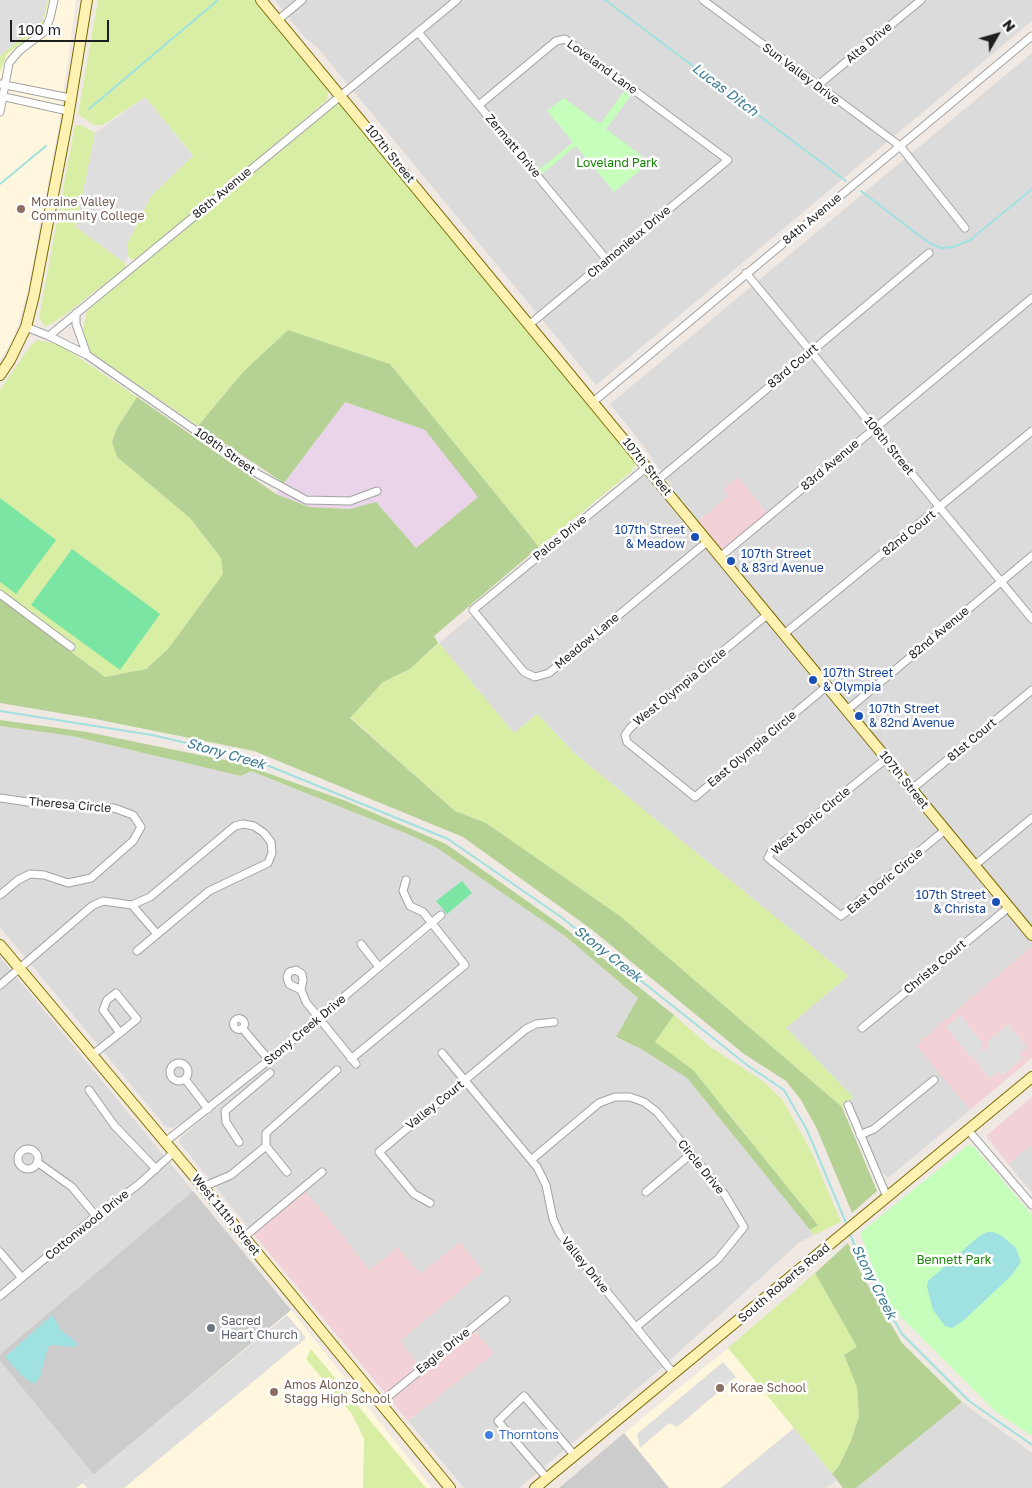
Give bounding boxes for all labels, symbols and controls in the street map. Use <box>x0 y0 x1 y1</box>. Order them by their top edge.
scale bar <box>12 10 111 42</box>
north arrow <box>972 10 1022 60</box>
text: N <box>999 16 1019 35</box>
text: 100 m <box>18 20 61 38</box>
street label: Alta Drive <box>843 20 895 66</box>
street label: Loveland Lane <box>564 37 640 97</box>
street label: Sun Valley Drive <box>759 40 843 108</box>
water label: Lucas Ditch <box>689 60 761 120</box>
street label: Zermatt Drive <box>482 111 544 181</box>
street label: 107th Street <box>362 122 418 186</box>
park label: Loveland Park <box>576 156 658 170</box>
street label: 86th Avenue <box>190 164 254 222</box>
street label: 84th Avenue <box>780 190 844 248</box>
place label: Moraine Valley Community College <box>31 195 144 223</box>
marker: Moraine Valley Community College <box>15 203 27 215</box>
street label: Chamonieux Drive <box>584 203 674 281</box>
street label: 83rd Court <box>765 341 821 391</box>
street label: 106th Street <box>861 414 917 478</box>
street label: 109th Street <box>192 425 258 477</box>
street label: 107th Street <box>619 435 675 499</box>
street label: 83rd Avenue <box>798 436 862 494</box>
street label: 82nd Court <box>879 507 939 559</box>
street label: Palos Drive <box>530 512 590 564</box>
place label: 107th Street & Meadow <box>615 523 685 551</box>
marker: 107th Street & Meadow <box>689 531 701 543</box>
place label: 107th Street & 83rd Avenue <box>741 547 824 575</box>
marker: 107th Street & 83rd Avenue <box>725 555 737 567</box>
street label: 82nd Avenue <box>906 604 972 662</box>
street label: Meadow Lane <box>552 610 622 672</box>
street label: West Olympia Circle <box>631 645 729 729</box>
place label: 107th Street & Olympia <box>823 666 893 694</box>
marker: 107th Street & Olympia <box>807 674 819 686</box>
place label: 107th Street & 82nd Avenue <box>869 702 954 730</box>
street label: East Olympia Circle <box>705 708 799 790</box>
marker: 107th Street & 82nd Avenue <box>853 710 865 722</box>
street label: 81st Court <box>945 715 999 765</box>
water label: Stony Creek <box>185 735 267 773</box>
street label: 107th Street <box>876 748 932 812</box>
street label: West Doric Circle <box>769 784 853 858</box>
street label: Theresa Circle <box>28 794 112 816</box>
street label: East Doric Circle <box>844 845 926 917</box>
place label: 107th Street & Christa <box>916 888 986 916</box>
marker: 107th Street & Christa <box>990 896 1002 908</box>
water label: Stony Creek <box>571 922 645 986</box>
street label: Christa Court <box>901 937 969 997</box>
street label: Stony Creek Drive <box>261 992 349 1068</box>
street label: Valley Court <box>403 1077 467 1133</box>
street label: Circle Drive <box>675 1137 727 1197</box>
street label: West 111th Street <box>189 1171 263 1259</box>
street label: Cottonwood Drive <box>42 1187 132 1263</box>
street label: Valley Drive <box>558 1234 612 1296</box>
street label: South Roberts Road <box>735 1240 833 1326</box>
water label: Stony Creek <box>848 1242 900 1322</box>
park label: Bennett Park <box>916 1253 992 1267</box>
place label: Sacred Heart Church <box>221 1314 298 1342</box>
marker: Sacred Heart Church <box>205 1322 217 1334</box>
street label: Eagle Drive <box>413 1325 473 1377</box>
place label: Amos Alonzo Stagg High School <box>284 1378 391 1406</box>
place label: Korae School <box>730 1381 806 1395</box>
marker: Korae School <box>714 1382 726 1394</box>
marker: Amos Alonzo Stagg High School <box>268 1386 280 1398</box>
place label: Thorntons <box>499 1428 559 1442</box>
marker: Thorntons <box>483 1429 495 1441</box>

